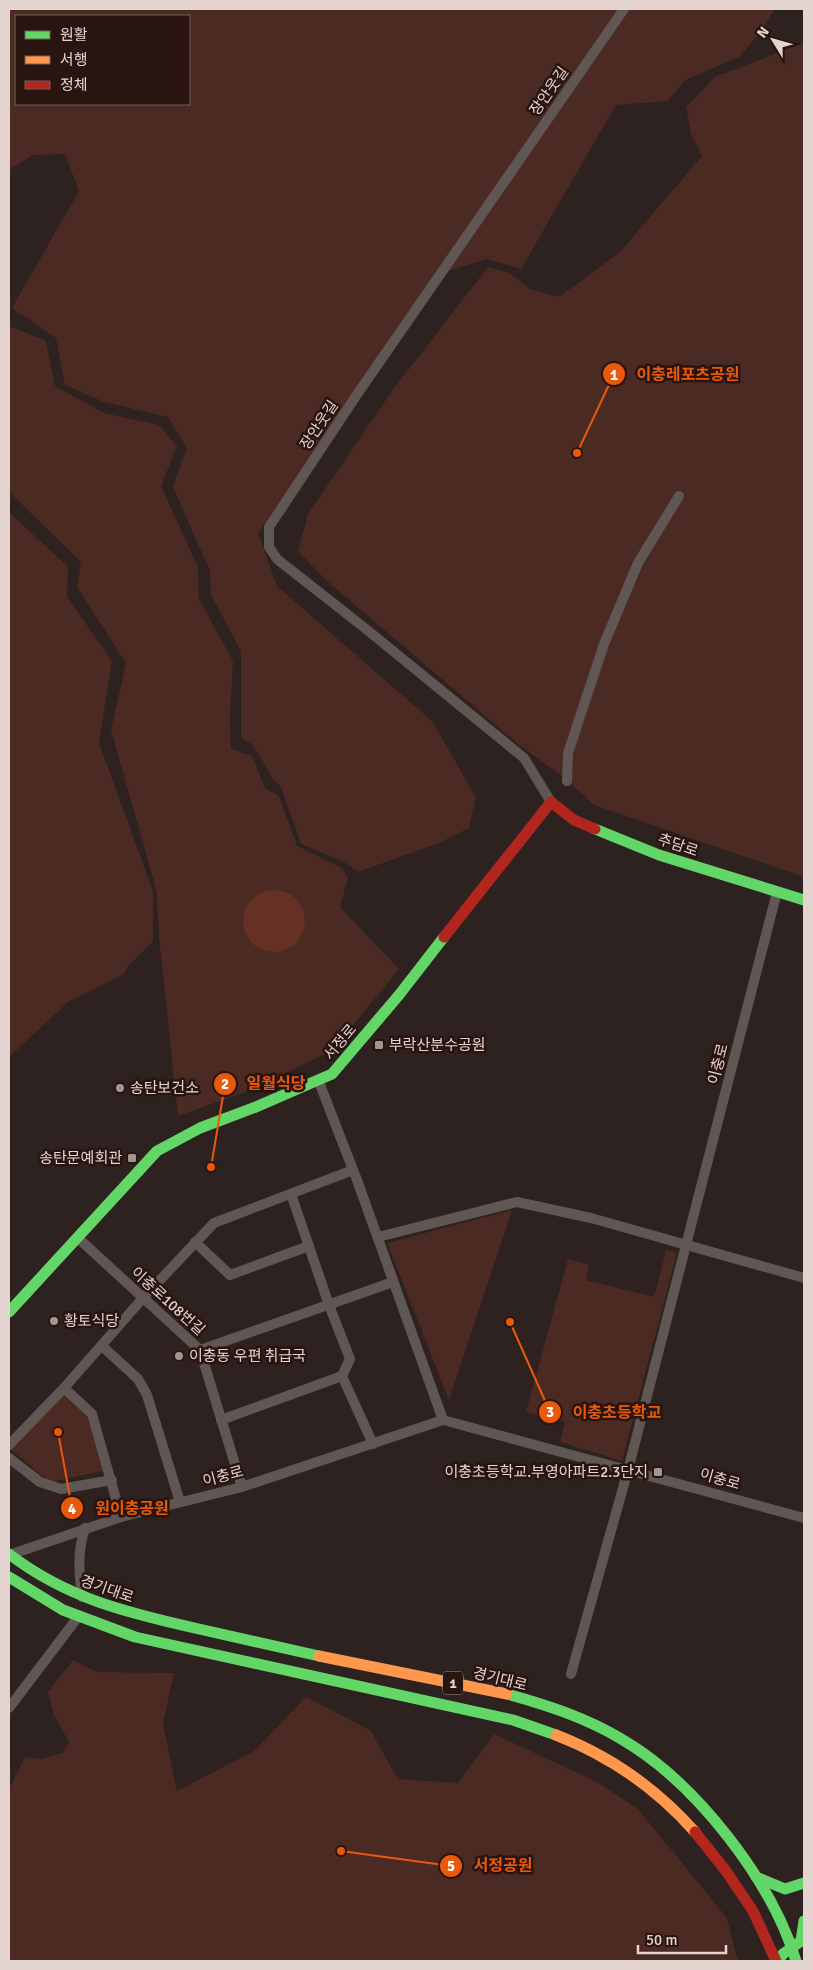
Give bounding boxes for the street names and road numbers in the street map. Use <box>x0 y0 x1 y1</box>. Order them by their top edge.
street label: 장안웃길 <box>526 63 572 119</box>
street label: 장안웃길 <box>296 397 342 453</box>
street label: 추담로 <box>655 830 701 860</box>
street label: 서정로 <box>320 1020 360 1064</box>
street label: 이충로 <box>704 1042 732 1086</box>
street label: 이충로108번길 <box>127 1263 209 1339</box>
street label: 이충로 <box>201 1462 245 1490</box>
street label: 이충로 <box>698 1465 742 1493</box>
street label: 경기대로 <box>78 1572 136 1606</box>
street label: 경기대로 <box>471 1664 529 1694</box>
road number: 1 <box>443 1672 463 1695</box>

